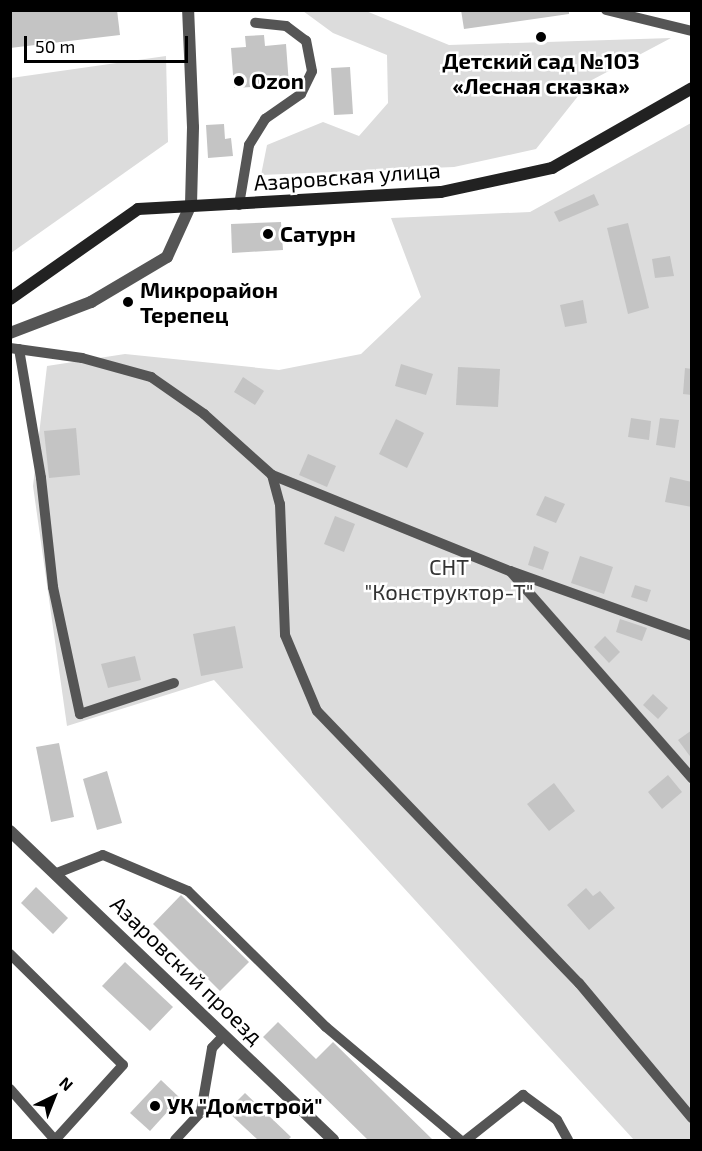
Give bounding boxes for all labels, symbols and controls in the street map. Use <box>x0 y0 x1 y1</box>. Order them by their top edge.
scale bar <box>27 24 190 62</box>
marker: Детский сад №103 «Лесная сказка» <box>534 30 548 44</box>
text: 50 m <box>35 35 75 57</box>
place label: Детский сад №103 «Лесная сказка» <box>442 47 640 98</box>
place label: Ozon <box>251 68 304 94</box>
marker: Ozon <box>232 74 246 88</box>
street label: Азаровская улица <box>253 156 441 196</box>
place label: Сатурн <box>280 221 356 247</box>
marker: Сатурн <box>261 227 275 241</box>
place label: Микрорайон Терепец <box>140 276 278 328</box>
marker: Микрорайон Терепец <box>121 295 135 309</box>
park label: СНТ "Конструктор-Т" <box>364 553 534 604</box>
street label: Азаровский проезд <box>105 891 269 1049</box>
north arrow <box>24 1067 84 1127</box>
text: N <box>56 1073 77 1094</box>
place label: УК "Домстрой" <box>167 1093 323 1119</box>
marker: УК "Домстрой" <box>148 1099 162 1113</box>

